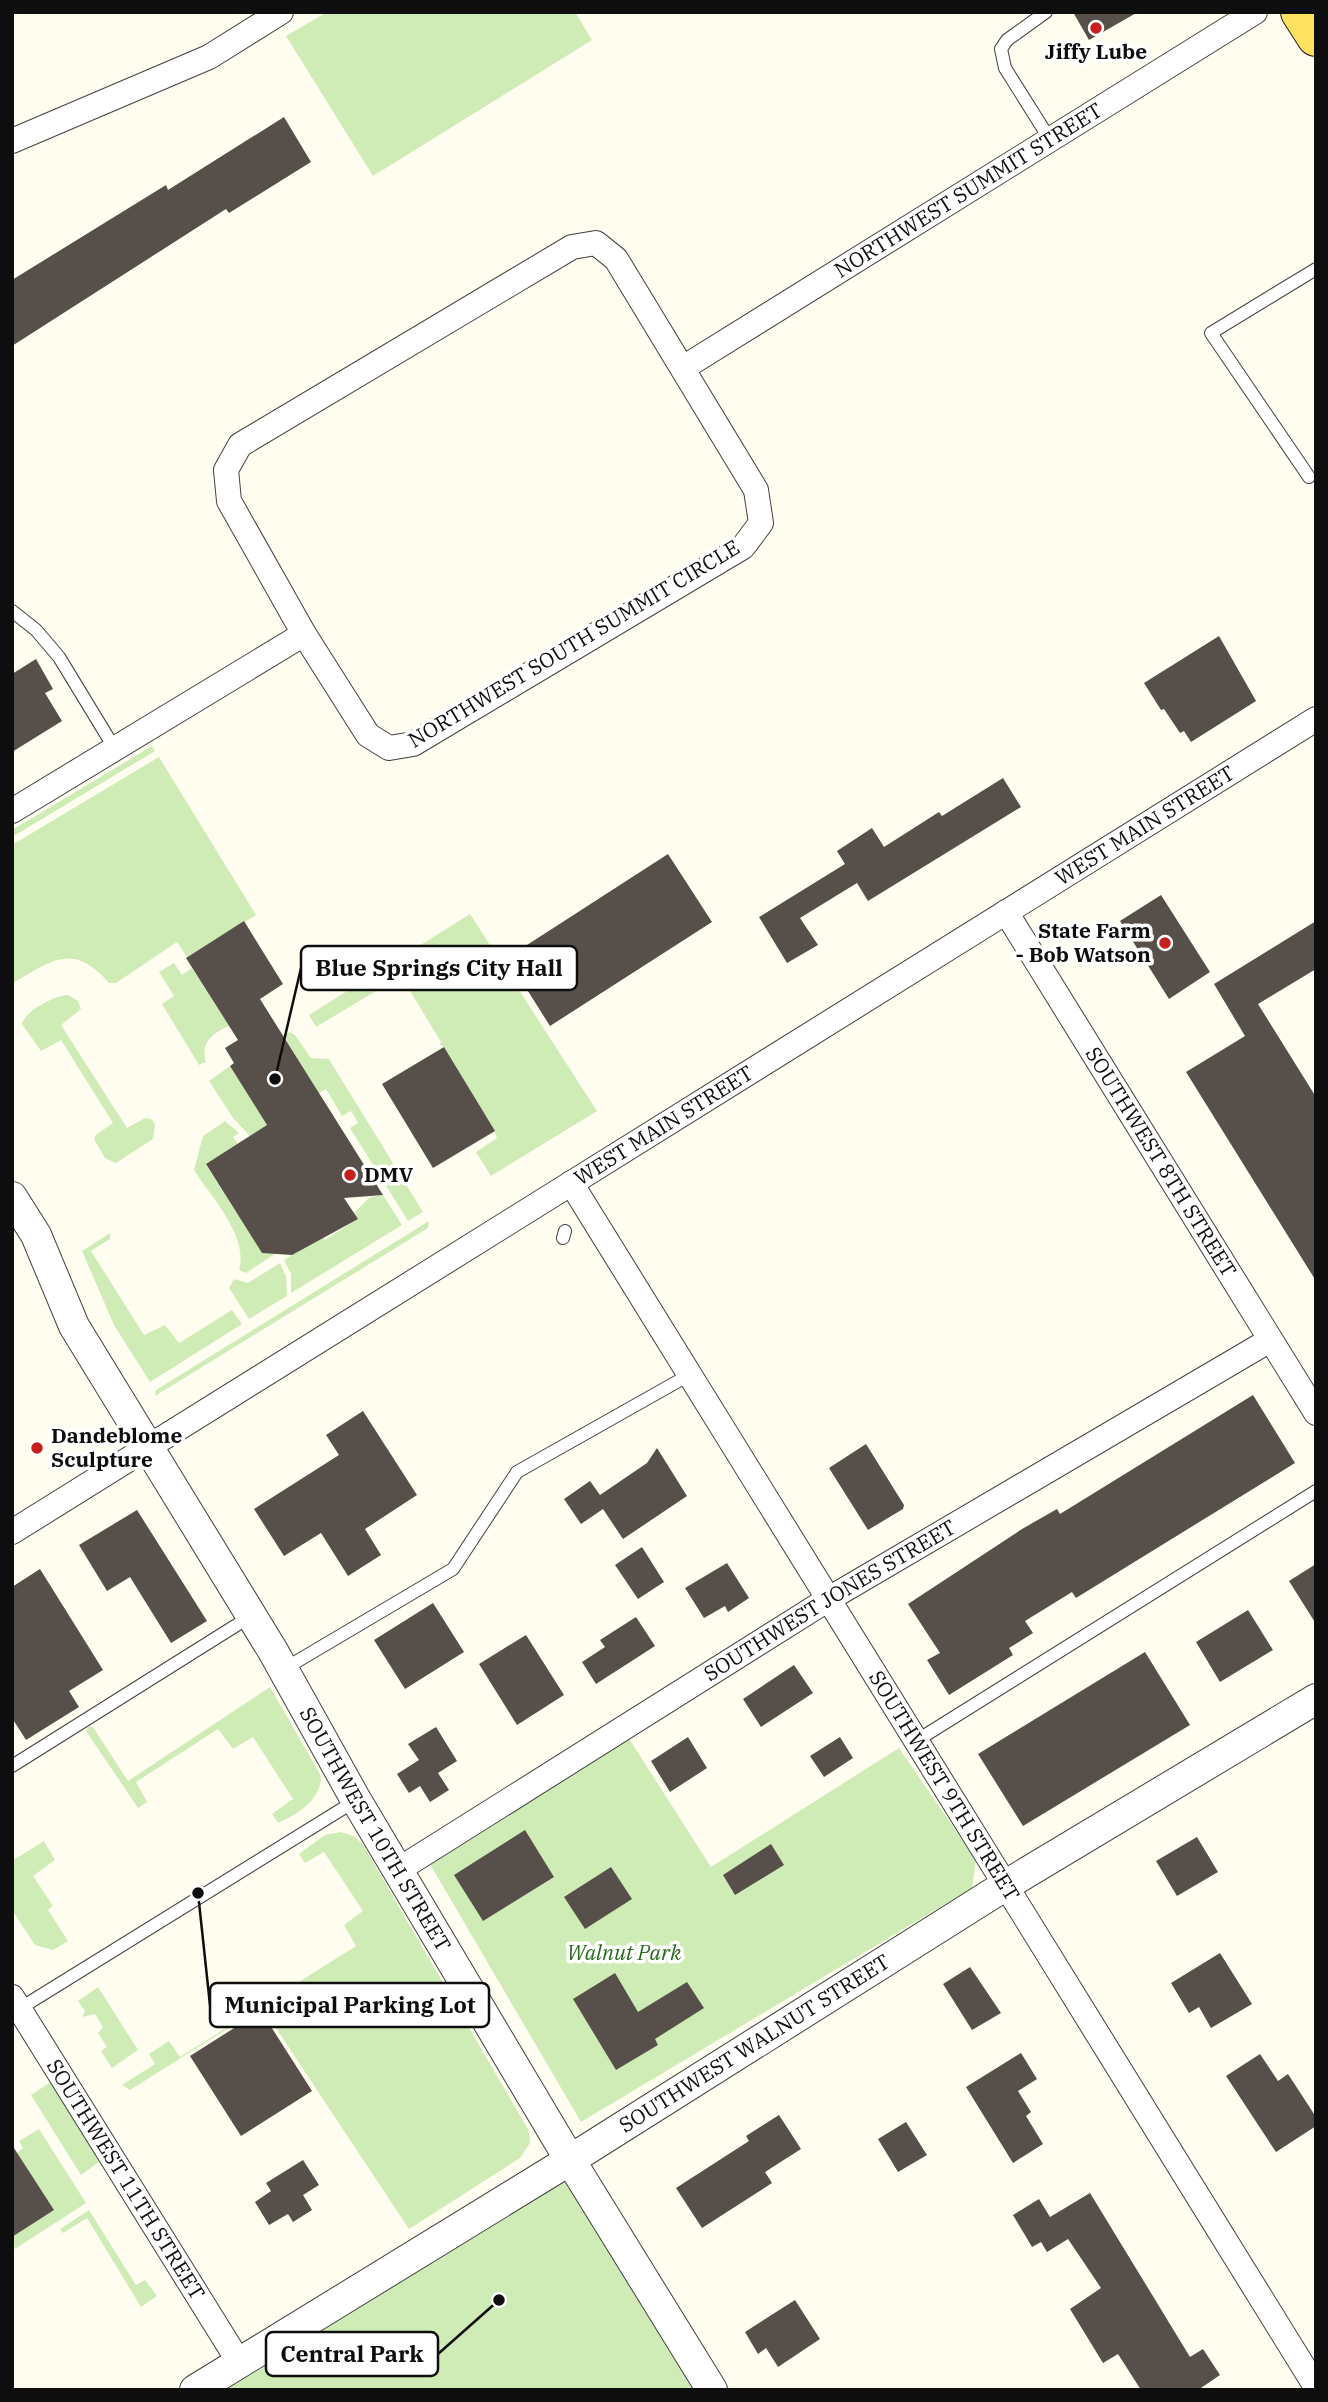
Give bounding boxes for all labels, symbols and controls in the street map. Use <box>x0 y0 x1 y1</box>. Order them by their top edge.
marker: Jiffy Lube <box>1088 20 1104 36</box>
place label: Jiffy Lube <box>1045 37 1147 65</box>
street label: NORTHWEST SUMMIT STREET <box>829 96 1107 284</box>
street label: NORTHWEST SOUTH SUMMIT CIRCLE <box>402 533 744 754</box>
street label: WEST MAIN STREET <box>1049 758 1239 891</box>
place label: State Farm - Bob Watson <box>1016 916 1151 968</box>
marker: State Farm - Bob Watson <box>1157 935 1173 951</box>
callout: Blue Springs City Hall <box>301 946 577 990</box>
text: Blue Springs City Hall <box>315 952 563 982</box>
street label: SOUTHWEST 8TH STREET <box>1080 1041 1243 1282</box>
street label: WEST MAIN STREET <box>568 1058 758 1191</box>
place label: DMV <box>364 1160 414 1188</box>
marker: DMV <box>342 1167 358 1183</box>
place label: Dandeblome Sculpture <box>51 1421 183 1473</box>
marker: Dandeblome Sculpture <box>29 1440 45 1456</box>
street label: SOUTHWEST JONES STREET <box>698 1513 960 1687</box>
street label: SOUTHWEST 9TH STREET <box>863 1665 1027 1906</box>
street label: SOUTHWEST 10TH STREET <box>294 1701 458 1956</box>
park label: Walnut Park <box>567 1938 682 1966</box>
street label: SOUTHWEST WALNUT STREET <box>613 1947 895 2139</box>
callout: Municipal Parking Lot <box>210 1983 489 2027</box>
text: Municipal Parking Lot <box>224 1989 476 2019</box>
street label: SOUTHWEST 11TH STREET <box>41 2053 212 2305</box>
callout: Central Park <box>266 2332 438 2376</box>
text: Central Park <box>280 2338 424 2368</box>

